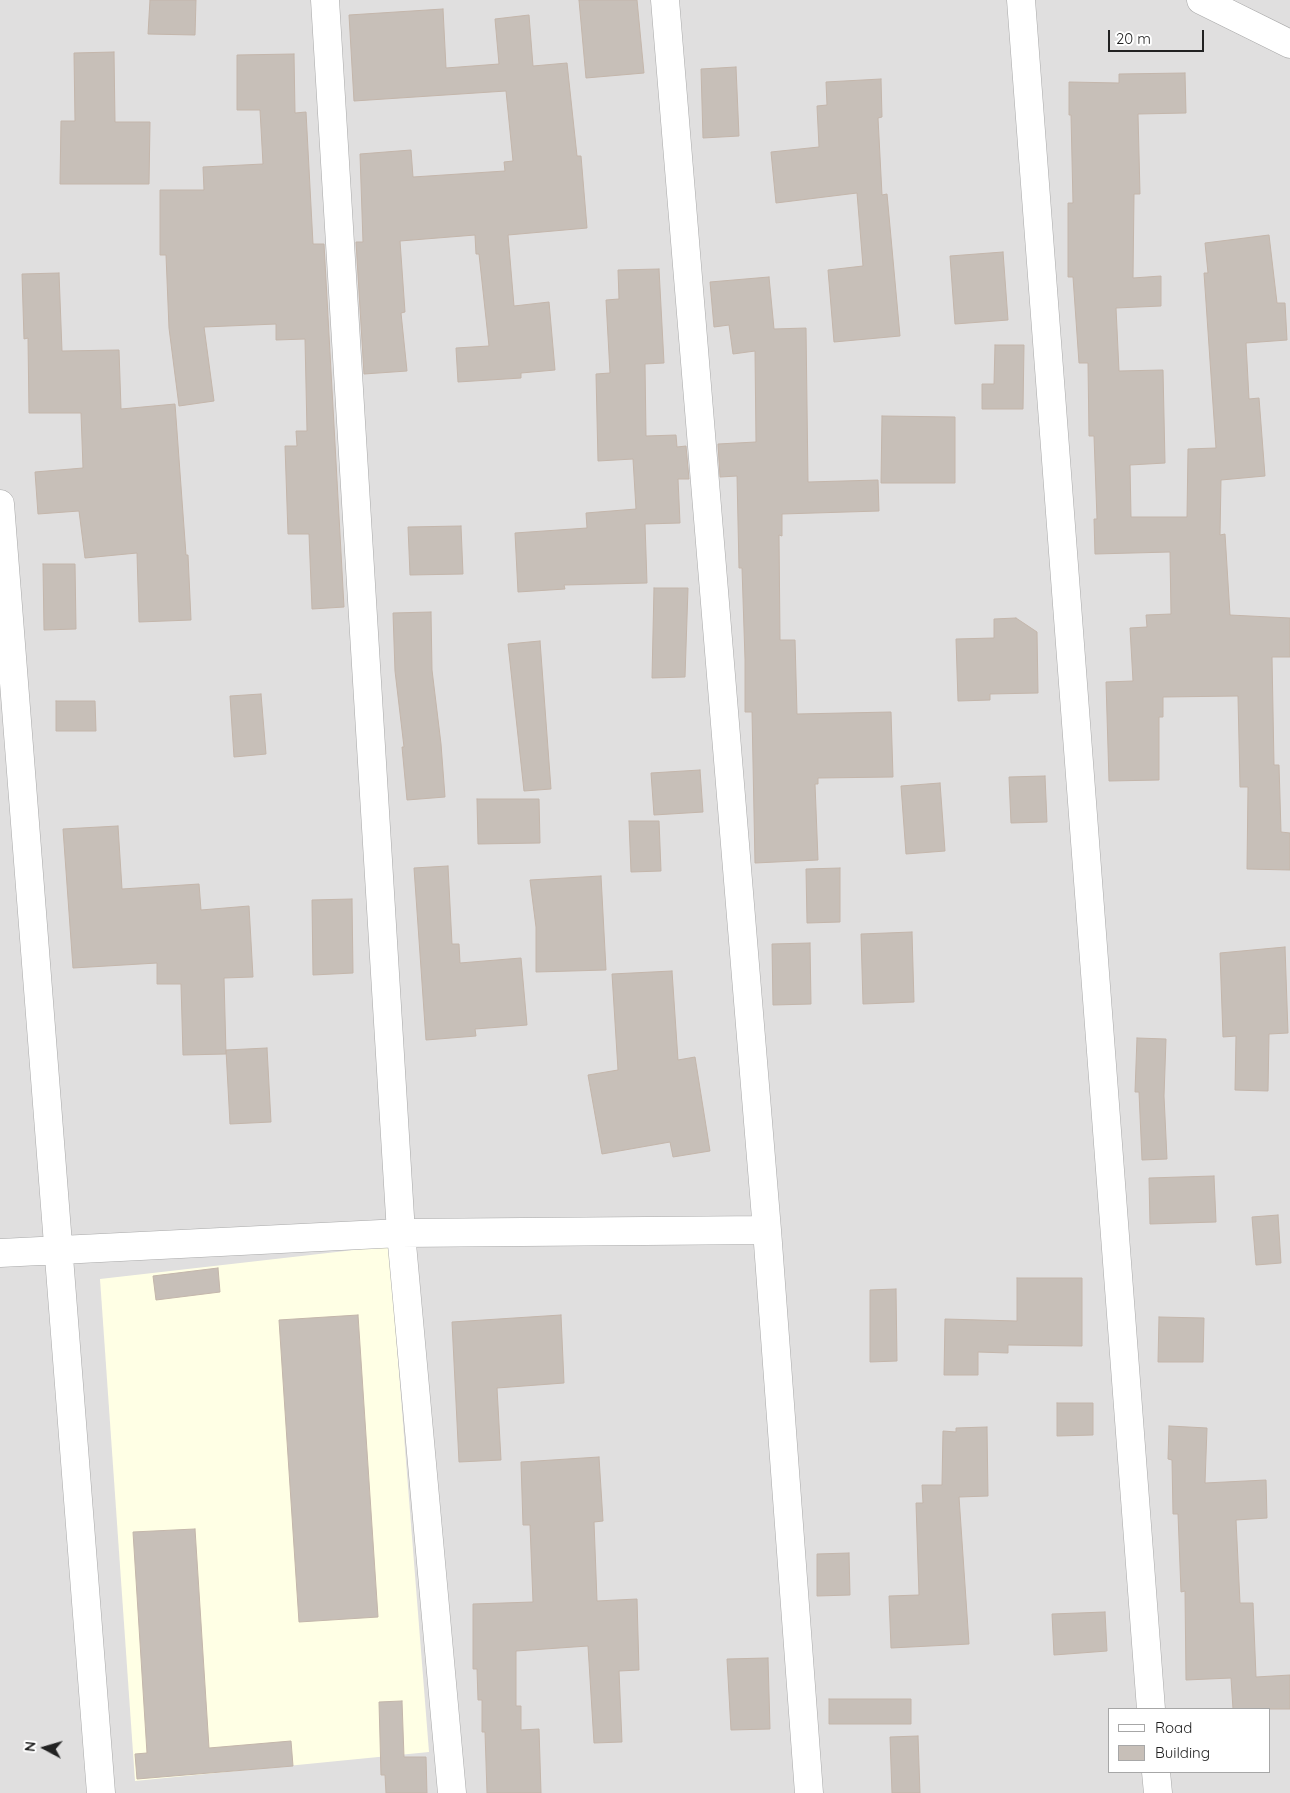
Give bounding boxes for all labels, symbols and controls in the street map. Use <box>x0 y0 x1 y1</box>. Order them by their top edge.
scale bar <box>1110 20 1206 52</box>
text: 20 m <box>1116 29 1151 48</box>
legend <box>1108 1708 1270 1773</box>
text: Road <box>1155 1718 1192 1737</box>
north arrow <box>20 1723 70 1773</box>
text: N <box>21 1740 40 1753</box>
text: Building <box>1155 1743 1210 1762</box>

